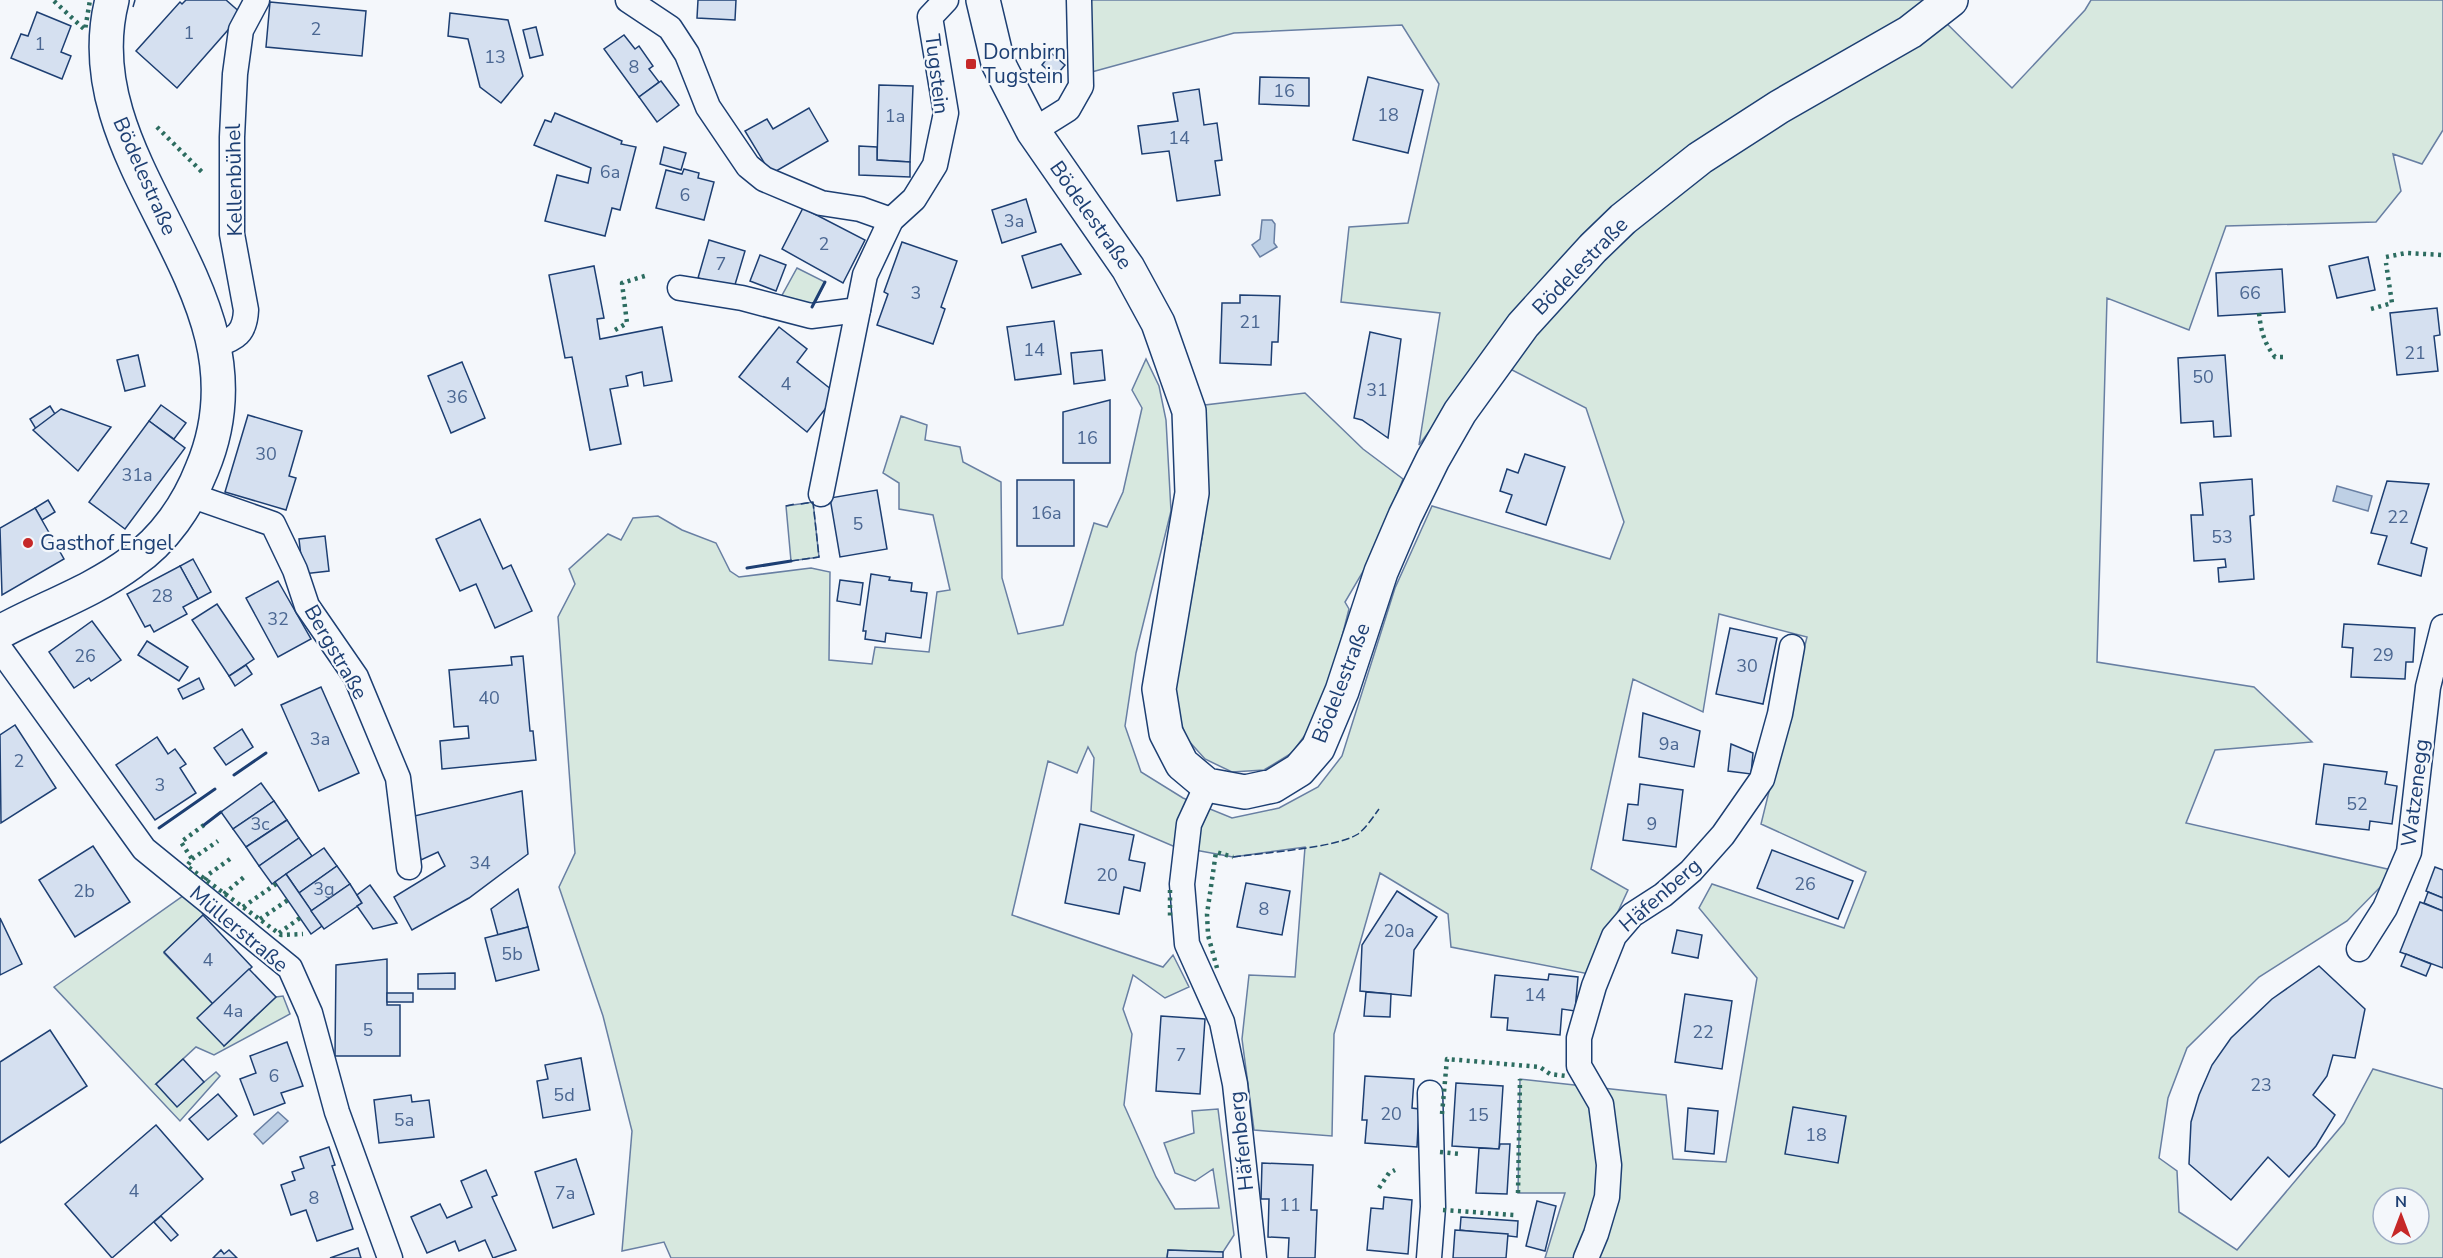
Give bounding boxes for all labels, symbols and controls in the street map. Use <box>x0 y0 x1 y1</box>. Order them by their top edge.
house number: 2 <box>311 17 321 41</box>
house number: 1 <box>184 21 194 45</box>
house number: 1 <box>35 32 45 56</box>
street label: Tugstein <box>918 32 956 116</box>
place label: Dornbirn Tugstein <box>983 38 1066 90</box>
house number: 13 <box>484 45 506 69</box>
house number: 8 <box>629 55 639 79</box>
marker: Dornbirn Tugstein <box>964 57 978 71</box>
house number: 16 <box>1273 79 1295 103</box>
house number: 18 <box>1377 103 1399 127</box>
house number: 1a <box>885 104 905 128</box>
street label: Bödelestraße <box>106 113 184 239</box>
street label: Kellenbühel <box>219 123 249 237</box>
house number: 14 <box>1168 126 1190 150</box>
street label: Bödelestraße <box>1043 155 1139 275</box>
house number: 6a <box>600 160 620 184</box>
house number: 6 <box>680 183 690 207</box>
house number: 3a <box>1004 209 1024 233</box>
street label: Bödelestraße <box>1526 211 1634 321</box>
house number: 2 <box>819 232 829 256</box>
house number: 7 <box>716 252 726 276</box>
house number: 3 <box>911 281 921 305</box>
house number: 66 <box>2239 281 2261 305</box>
house number: 21 <box>1239 310 1261 334</box>
house number: 14 <box>1023 338 1045 362</box>
house number: 21 <box>2404 341 2426 365</box>
house number: 50 <box>2192 365 2214 389</box>
house number: 4 <box>781 372 792 396</box>
house number: 31 <box>1366 378 1388 402</box>
house number: 36 <box>446 385 468 409</box>
house number: 16 <box>1076 426 1098 450</box>
house number: 30 <box>255 442 277 466</box>
house number: 31a <box>121 463 153 487</box>
house number: 16a <box>1030 501 1062 525</box>
house number: 22 <box>2387 505 2409 529</box>
house number: 5 <box>853 512 863 536</box>
house number: 53 <box>2211 525 2233 549</box>
place label: Gasthof Engel <box>40 529 174 557</box>
marker: Gasthof Engel <box>21 536 35 550</box>
house number: 28 <box>151 584 173 608</box>
street label: Bergstraße <box>298 600 374 704</box>
house number: 32 <box>267 607 289 631</box>
street label: Bödelestraße <box>1305 619 1377 747</box>
house number: 29 <box>2372 643 2394 667</box>
house number: 26 <box>74 644 96 668</box>
house number: 30 <box>1736 654 1758 678</box>
house number: 40 <box>478 686 500 710</box>
house number: 3a <box>310 727 330 751</box>
house number: 9a <box>1659 732 1679 756</box>
street label: Watzenegg <box>2394 737 2436 849</box>
house number: 2 <box>14 749 24 773</box>
house number: 3 <box>155 773 165 797</box>
house number: 52 <box>2346 792 2368 816</box>
house number: 3c <box>250 812 270 836</box>
house number: 9 <box>1647 812 1657 836</box>
house number: 34 <box>469 851 491 875</box>
street label: Häfenberg <box>1613 852 1707 938</box>
house number: 20 <box>1096 863 1118 887</box>
house number: 26 <box>1794 872 1816 896</box>
house number: 3g <box>313 877 335 901</box>
house number: 2b <box>73 879 95 903</box>
street label: Müllerstraße <box>184 880 294 978</box>
house number: 8 <box>1259 897 1269 921</box>
house number: 20a <box>1383 919 1415 943</box>
house number: 5b <box>501 942 523 966</box>
house number: 4 <box>203 948 214 972</box>
house number: 14 <box>1524 983 1546 1007</box>
house number: 4a <box>223 999 243 1023</box>
house number: 5 <box>363 1018 373 1042</box>
house number: 22 <box>1692 1020 1714 1044</box>
house number: 7 <box>1176 1043 1186 1067</box>
house number: 6 <box>269 1064 279 1088</box>
house number: 23 <box>2250 1073 2272 1097</box>
house number: 5d <box>553 1083 575 1107</box>
street label: Häfenberg <box>1222 1090 1260 1192</box>
house number: 20 <box>1380 1102 1402 1126</box>
house number: 15 <box>1467 1103 1489 1127</box>
house number: 5a <box>394 1108 414 1132</box>
house number: 18 <box>1805 1123 1827 1147</box>
house number: 4 <box>129 1179 140 1203</box>
house number: 7a <box>555 1181 575 1205</box>
house number: 8 <box>309 1186 319 1210</box>
north arrow <box>2371 1186 2431 1246</box>
text: N <box>2395 1191 2407 1213</box>
house number: 11 <box>1279 1193 1301 1217</box>

